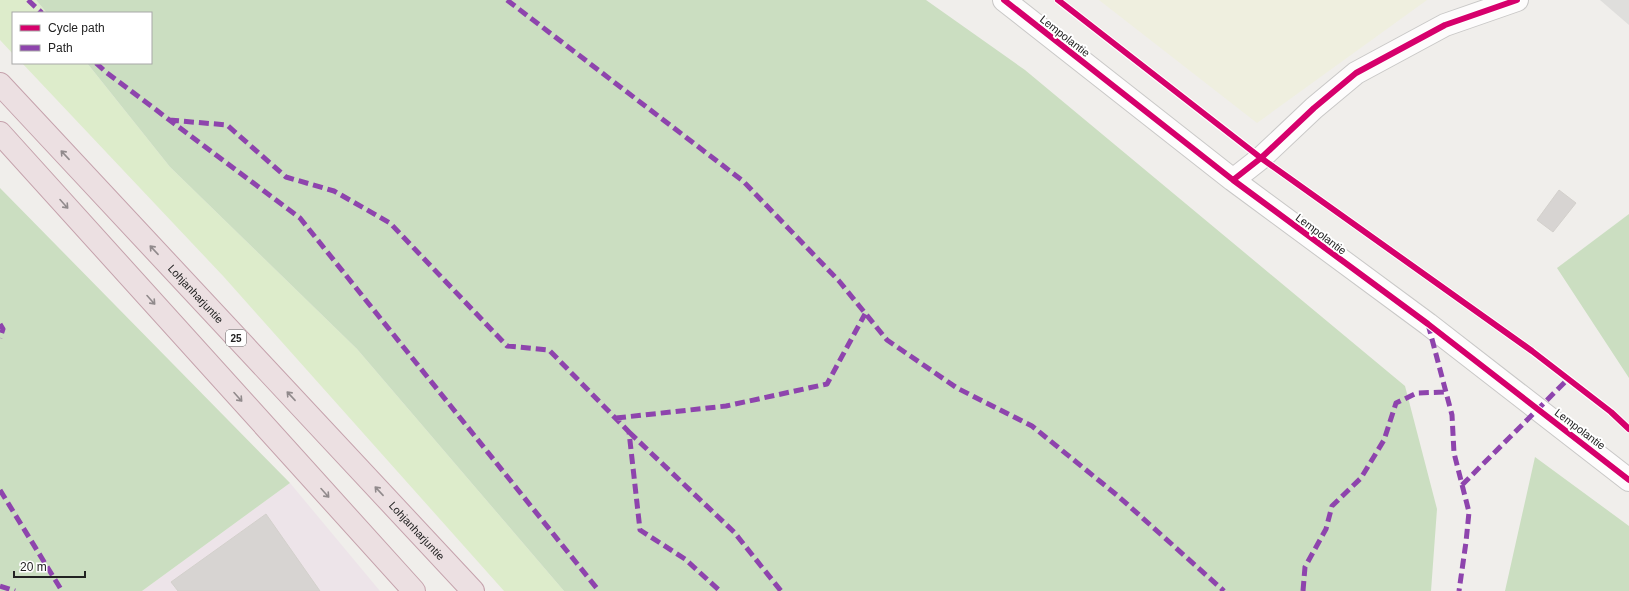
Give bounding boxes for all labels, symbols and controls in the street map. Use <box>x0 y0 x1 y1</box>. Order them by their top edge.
legend <box>12 12 152 64</box>
street label: Lempolantie <box>1038 13 1092 59</box>
text: Cycle path <box>48 21 105 35</box>
text: Path <box>48 41 73 55</box>
one-way arrow <box>61 149 70 160</box>
one-way arrow <box>59 199 68 209</box>
street label: Lempolantie <box>1293 211 1349 257</box>
one-way arrow <box>150 245 159 255</box>
street label: Lohjanharjuntie <box>166 262 226 325</box>
one-way arrow <box>146 295 155 305</box>
road number: 25 <box>226 330 246 346</box>
one-way arrow <box>286 391 295 401</box>
one-way arrow <box>233 392 243 402</box>
street label: Lempolantie <box>1552 406 1608 452</box>
one-way arrow <box>374 486 384 496</box>
one-way arrow <box>321 488 330 498</box>
street label: Lohjanharjuntie <box>387 499 447 562</box>
scale bar <box>14 553 85 579</box>
text: 20 m <box>20 560 47 574</box>

